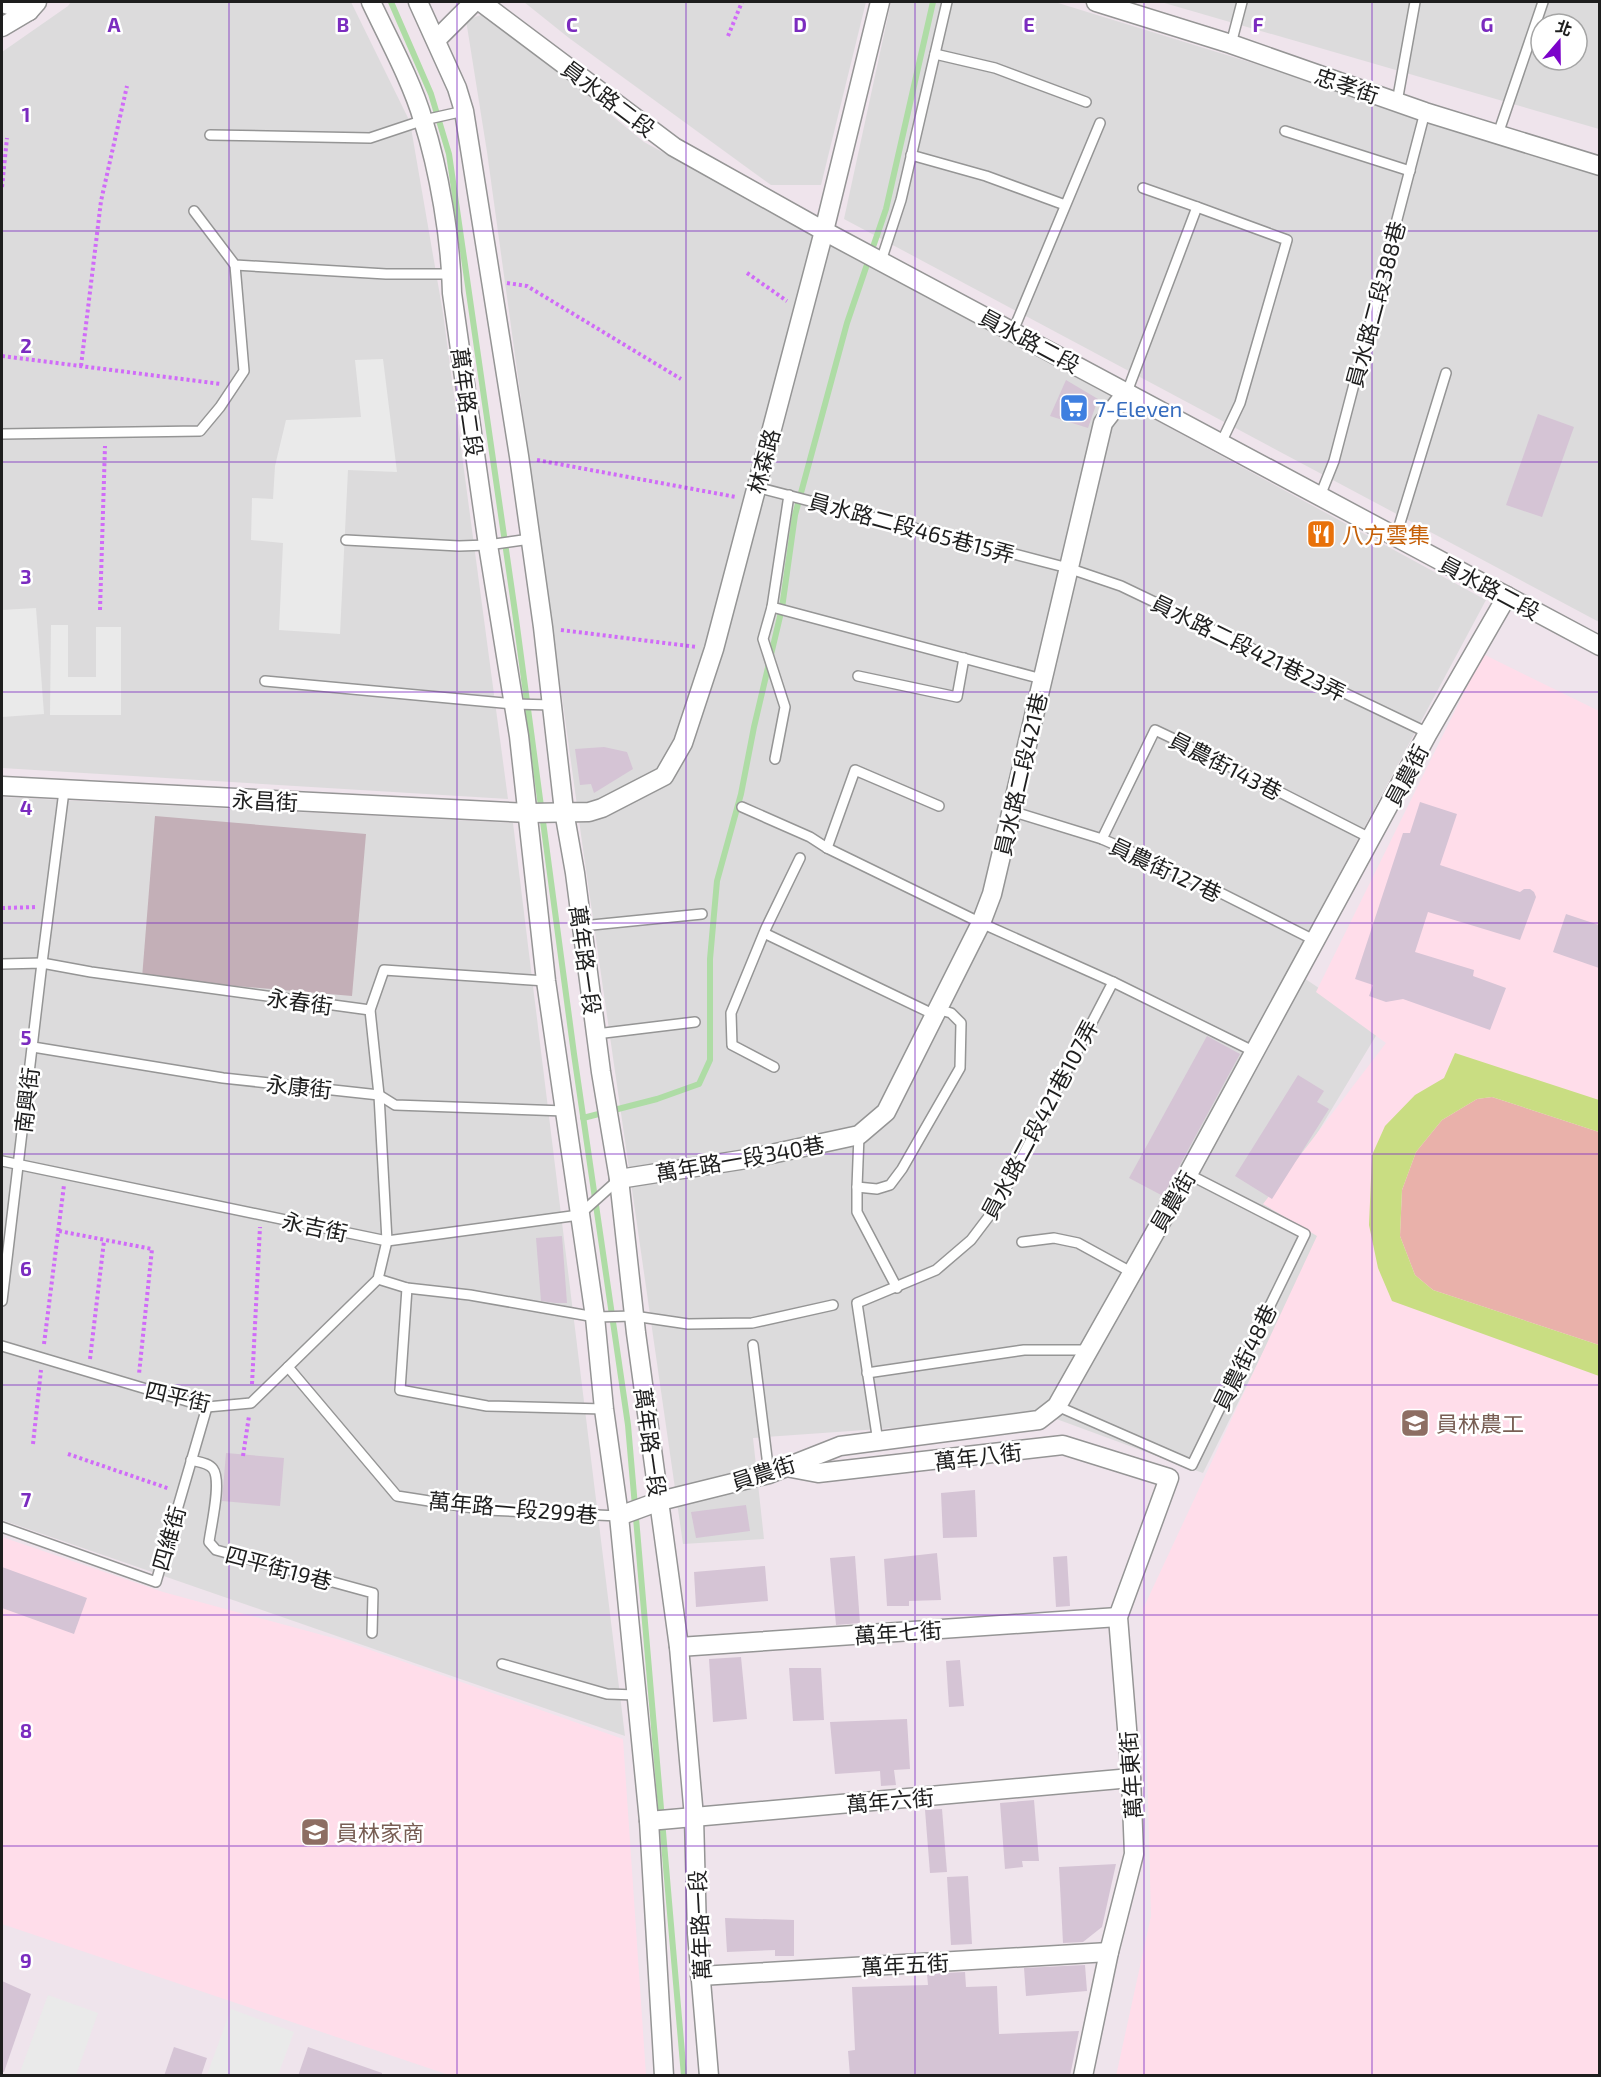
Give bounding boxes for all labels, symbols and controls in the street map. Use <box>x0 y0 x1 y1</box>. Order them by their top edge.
text: A <box>107 12 121 36</box>
text: B <box>337 12 349 36</box>
text: C <box>566 12 578 36</box>
text: D <box>793 12 807 36</box>
text: E <box>1023 12 1035 36</box>
text: F <box>1252 12 1264 36</box>
text: G <box>1481 12 1493 36</box>
north arrow <box>1529 12 1589 72</box>
text: 北 <box>1554 16 1575 39</box>
street label: 員水路二段 <box>557 55 661 141</box>
street label: 忠孝街 <box>1312 62 1382 108</box>
text: 1 <box>22 102 30 126</box>
street label: 員水路二段388巷 <box>1340 218 1410 390</box>
street label: 員水路二段 <box>975 303 1085 377</box>
text: 2 <box>20 333 32 357</box>
street label: 萬年路二段 <box>447 346 489 458</box>
supermarket icon: 7-Eleven <box>1058 392 1090 424</box>
place label: 7-Eleven <box>1095 395 1182 421</box>
street label: 林森路 <box>742 426 784 496</box>
street label: 員水路二段465巷15弄 <box>806 487 1018 567</box>
restaurant icon: 八方雲集 <box>1305 518 1337 550</box>
place label: 八方雲集 <box>1342 521 1430 547</box>
street label: 員水路二段 <box>1435 550 1545 624</box>
text: 3 <box>20 564 32 588</box>
street label: 員水路二段421巷23弄 <box>1147 589 1351 705</box>
street label: 員水路二段421巷 <box>989 690 1051 858</box>
street label: 員農街143巷 <box>1166 726 1286 804</box>
street label: 員農街 <box>1379 740 1433 810</box>
street label: 永昌街 <box>231 785 299 815</box>
text: 4 <box>20 795 33 819</box>
street label: 員農街127巷 <box>1106 832 1226 906</box>
street label: 萬年路一段 <box>565 904 607 1016</box>
street label: 永春街 <box>266 984 334 1018</box>
street label: 員水路二段421巷107弄 <box>975 1015 1103 1223</box>
text: 5 <box>20 1025 32 1049</box>
street label: 南興街 <box>9 1066 43 1134</box>
street label: 永康街 <box>265 1070 333 1102</box>
street label: 萬年路一段340巷 <box>654 1130 826 1186</box>
street label: 員農街 <box>1144 1166 1200 1236</box>
street label: 永吉街 <box>280 1206 350 1246</box>
text: 6 <box>20 1256 32 1280</box>
street label: 員農街48巷 <box>1207 1300 1281 1414</box>
street label: 四平街 <box>143 1376 213 1416</box>
street label: 萬年路一段 <box>630 1386 672 1498</box>
school or university icon: 員林農工 <box>1399 1407 1431 1439</box>
place label: 員林農工 <box>1436 1410 1524 1436</box>
street label: 萬年八街 <box>933 1438 1023 1474</box>
street label: 員農街 <box>728 1449 798 1495</box>
text: 7 <box>21 1487 32 1511</box>
street label: 萬年路一段299巷 <box>427 1487 599 1527</box>
street label: 四維街 <box>146 1503 190 1573</box>
street label: 四平街19巷 <box>223 1540 335 1594</box>
street label: 萬年七街 <box>853 1616 943 1648</box>
text: 8 <box>20 1718 32 1742</box>
street label: 萬年東街 <box>1114 1730 1146 1820</box>
street label: 萬年六街 <box>845 1783 935 1817</box>
school or university icon: 員林家商 <box>299 1816 331 1848</box>
place label: 員林家商 <box>336 1819 424 1845</box>
street label: 萬年路一段 <box>683 1869 715 1981</box>
text: 9 <box>20 1948 32 1972</box>
street label: 萬年五街 <box>860 1949 950 1979</box>

